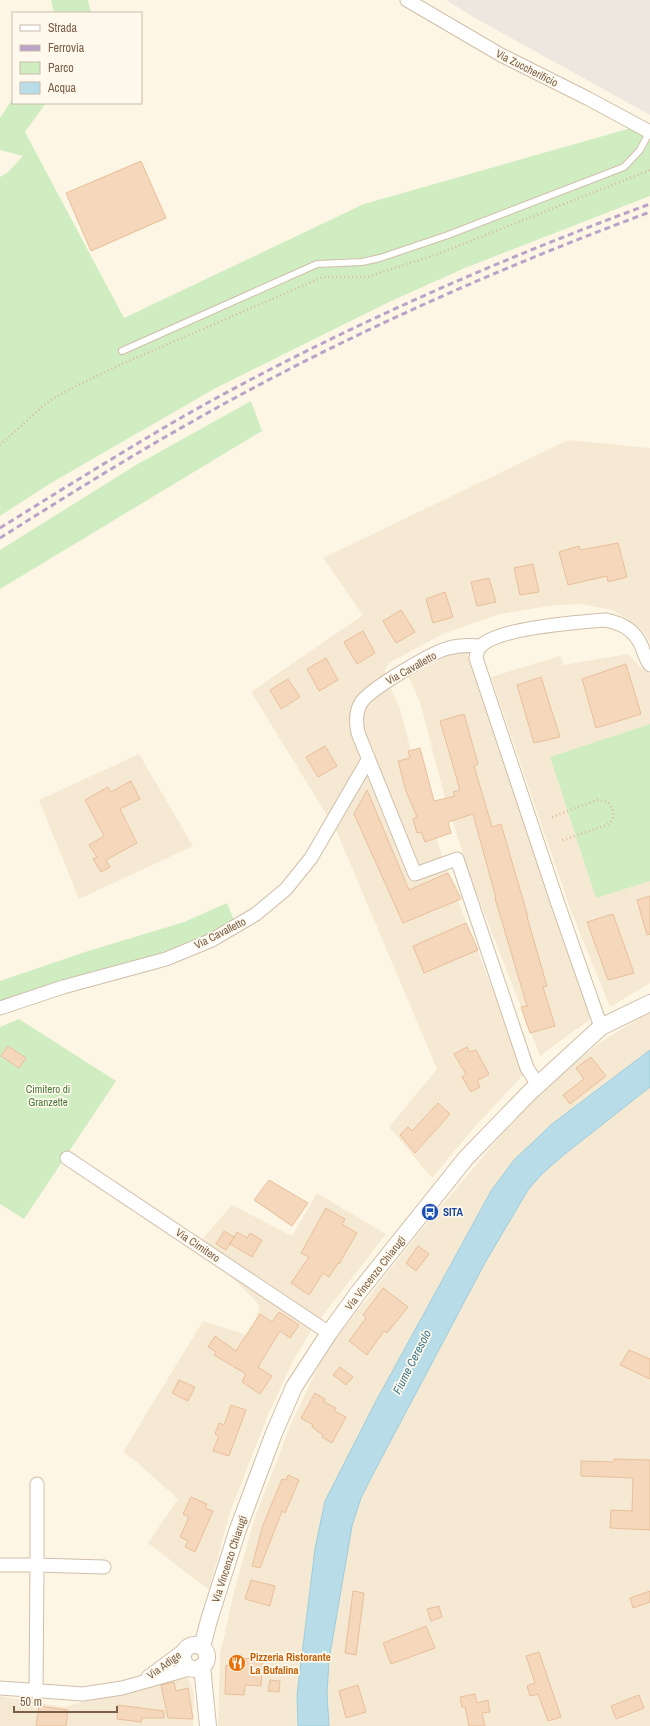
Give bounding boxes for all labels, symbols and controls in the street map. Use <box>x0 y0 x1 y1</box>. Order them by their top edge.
legend <box>12 12 142 104</box>
text: Strada <box>48 20 78 36</box>
text: Ferrovia <box>48 40 85 56</box>
street label: Via Zuccherificio <box>494 46 560 90</box>
text: Parco <box>48 60 74 76</box>
text: Acqua <box>47 80 76 96</box>
street label: Via Cavalletto <box>383 648 439 688</box>
street label: Via Cavalletto <box>192 914 248 952</box>
park label: Cimitero di Granzette <box>26 1082 70 1109</box>
bus stop icon: SITA <box>420 1202 440 1222</box>
place label: SITA <box>443 1205 463 1219</box>
street label: Via Cimitero <box>173 1225 223 1265</box>
street label: Via Vincenzo Chiarugi <box>342 1233 408 1313</box>
water label: Fiume Ceresolo <box>389 1327 435 1397</box>
street label: Via Vincenzo Chiarugi <box>208 1514 250 1604</box>
street label: Via Adige <box>144 1648 184 1682</box>
place label: Pizzeria Ristorante La Bufalina <box>250 1650 331 1677</box>
restaurant icon: Pizzeria Ristorante La Bufalina <box>227 1653 247 1673</box>
scale bar <box>14 1688 117 1714</box>
text: 50 m <box>20 1694 42 1710</box>

